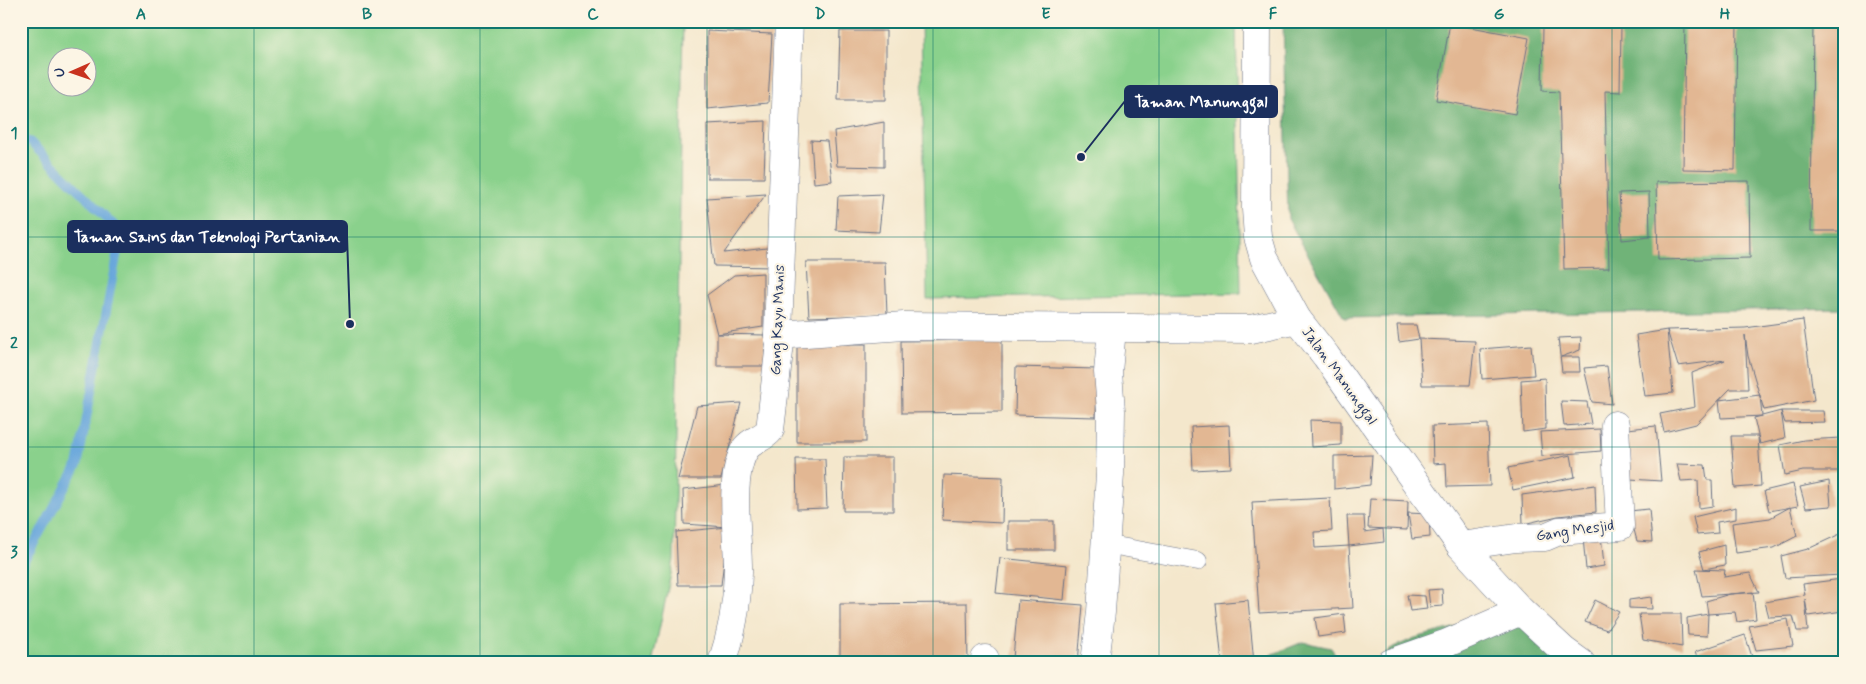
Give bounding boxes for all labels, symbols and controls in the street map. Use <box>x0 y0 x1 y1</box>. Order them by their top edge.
text: A <box>136 4 146 25</box>
text: B <box>362 4 372 25</box>
text: C <box>587 4 599 25</box>
text: D <box>814 4 826 25</box>
text: E <box>1041 4 1051 25</box>
text: F <box>1269 4 1278 25</box>
text: G <box>1494 4 1505 25</box>
text: H <box>1720 4 1731 25</box>
north arrow <box>48 48 98 98</box>
text: U <box>51 68 69 77</box>
callout: Taman Manunggal <box>1125 86 1277 117</box>
text: Taman Manunggal <box>1134 92 1268 115</box>
text: 1 <box>10 123 18 144</box>
callout: Taman Sains dan Teknologi Pertanian <box>68 221 347 252</box>
text: Taman Sains dan Teknologi Pertanian <box>74 227 341 249</box>
street label: Gang Kayu Manis <box>766 264 791 376</box>
street label: Jalan Manunggal <box>1296 323 1381 430</box>
text: 2 <box>10 333 18 354</box>
street label: Gang Mesjid <box>1535 516 1616 547</box>
text: 3 <box>10 542 18 563</box>

